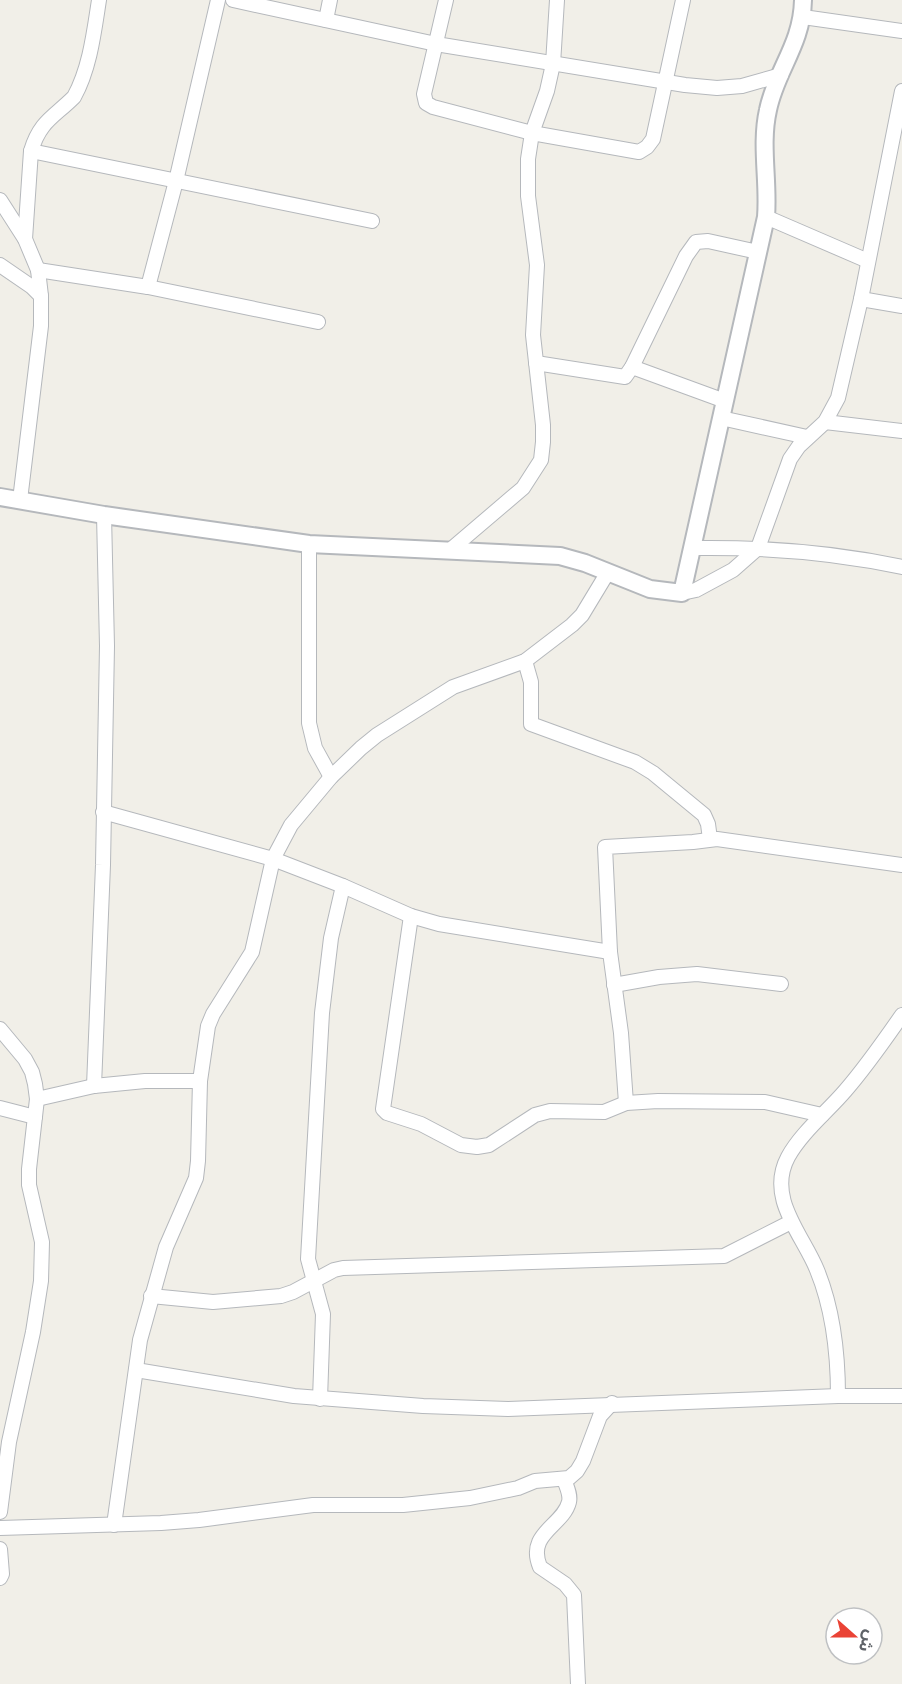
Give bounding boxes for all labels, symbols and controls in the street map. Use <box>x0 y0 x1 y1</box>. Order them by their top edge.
north arrow <box>824 1606 884 1666</box>
text: ش <box>855 1628 880 1655</box>

